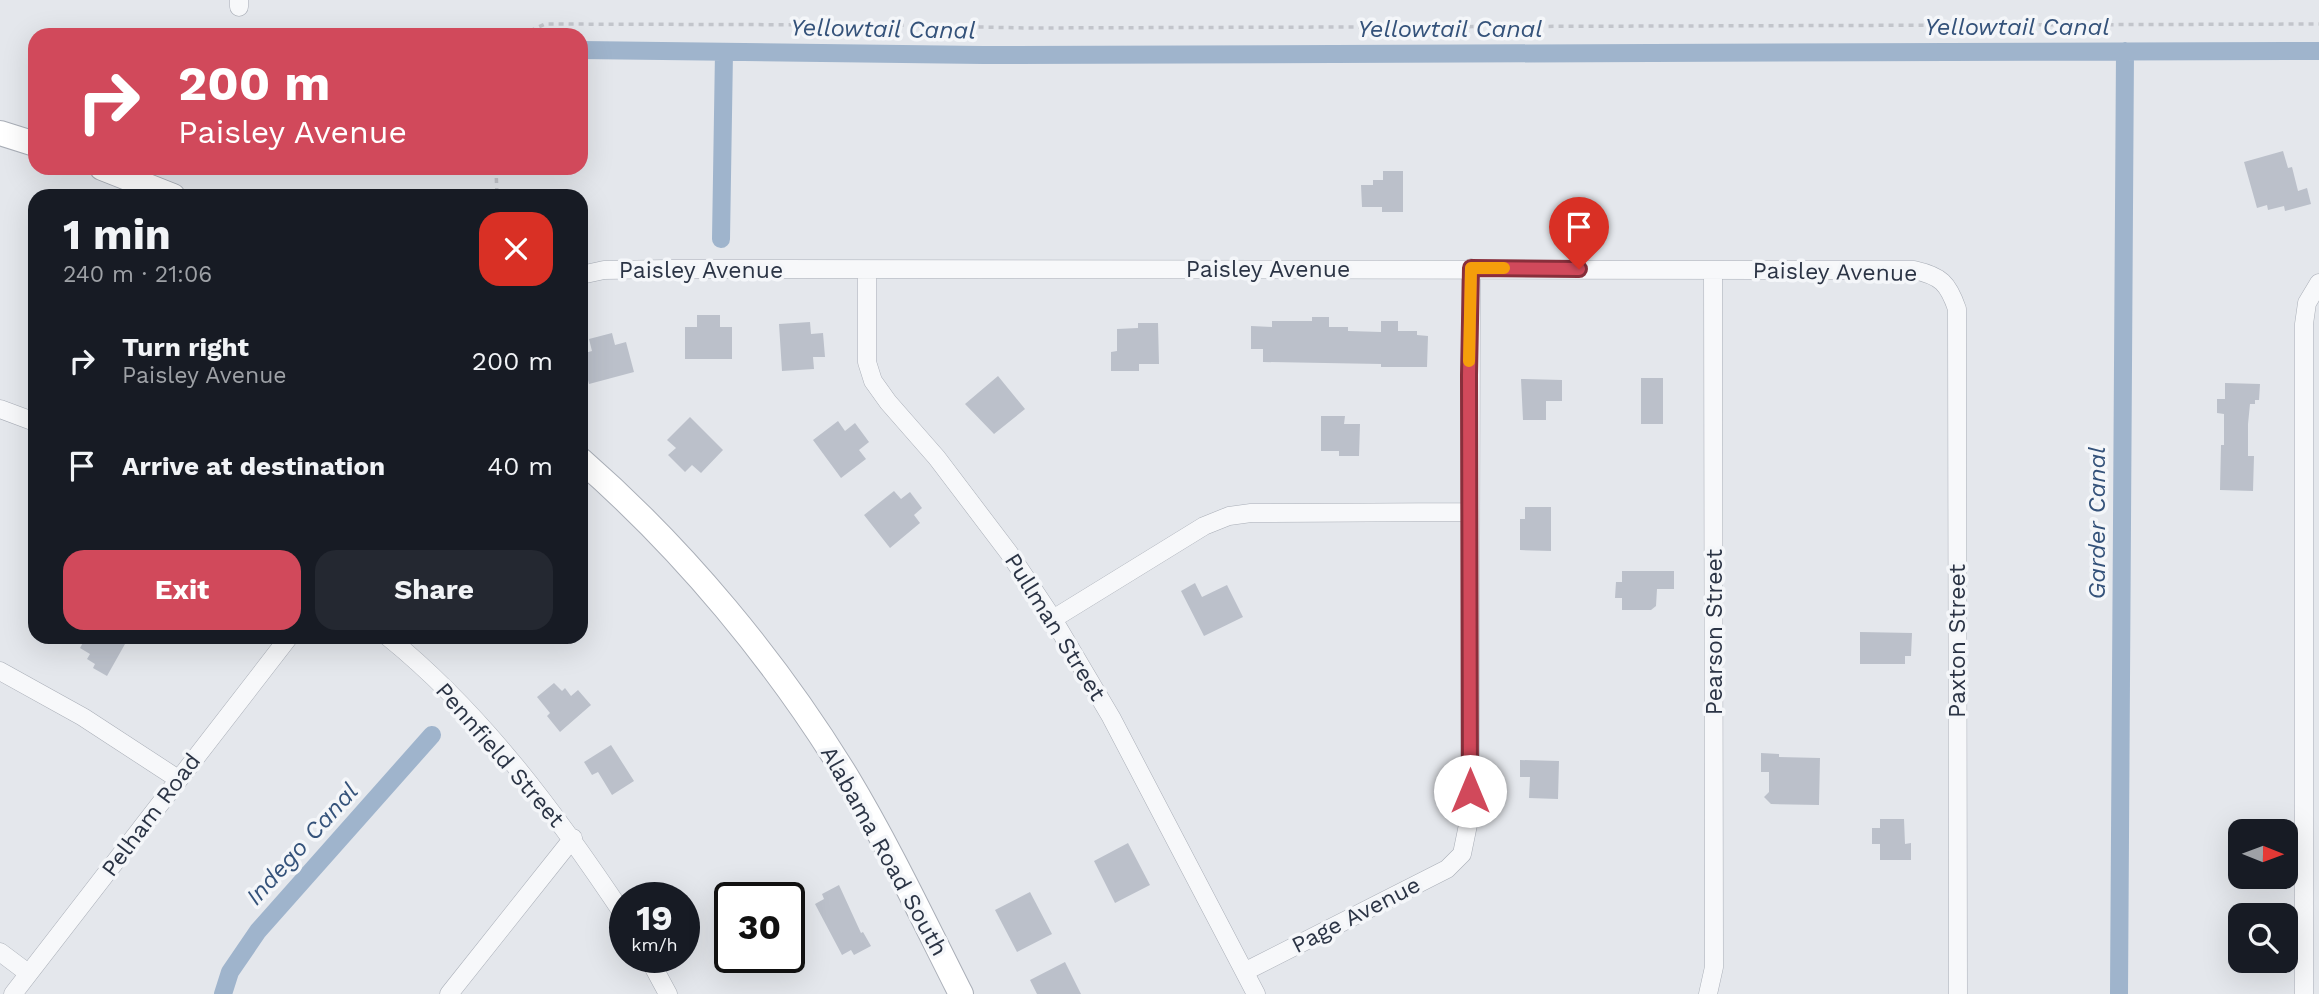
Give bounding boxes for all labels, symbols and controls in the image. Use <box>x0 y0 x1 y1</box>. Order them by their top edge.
water label: Yellowtail Canal <box>790 13 976 45</box>
water label: Yellowtail Canal <box>1924 13 2110 41</box>
water label: Yellowtail Canal <box>1357 15 1543 43</box>
text: 200 m <box>178 54 330 112</box>
icon: right <box>63 56 154 147</box>
text: Paisley Avenue <box>178 113 407 151</box>
pin <box>1549 197 1609 269</box>
icon: arrive <box>1560 208 1598 246</box>
text: 1 min <box>63 210 171 259</box>
button: close <box>479 212 553 286</box>
street label: Paisley Avenue <box>1186 256 1350 283</box>
street label: Paisley Avenue <box>619 257 783 284</box>
street label: Paisley Avenue <box>1752 257 1918 287</box>
text: 240 m · 21:06 <box>63 261 212 288</box>
text: Turn right <box>122 332 249 362</box>
icon: right <box>63 342 101 380</box>
text: 200 m <box>472 346 553 376</box>
text: Paisley Avenue <box>122 362 287 389</box>
water label: Garder Canal <box>2083 446 2111 600</box>
icon: arrive <box>63 447 101 485</box>
text: Arrive at destination <box>122 451 385 481</box>
text: 40 m <box>487 451 553 481</box>
street label: Pullman Street <box>999 548 1111 706</box>
street label: Pearson Street <box>1701 549 1728 715</box>
button: Exit <box>63 550 301 630</box>
button: Share <box>315 550 553 630</box>
street label: Paxton Street <box>1944 564 1971 718</box>
street label: Pennfield Street <box>430 677 570 833</box>
street label: Alabama Road South <box>815 741 953 961</box>
street label: Pelham Road <box>96 748 206 882</box>
position arrow <box>1433 754 1507 828</box>
water label: Indego Canal <box>240 777 364 911</box>
north arrow <box>2228 819 2298 889</box>
map controls <box>2228 819 2298 973</box>
street label: Page Avenue <box>1287 871 1425 959</box>
speed limit sign: 30 <box>714 882 805 973</box>
text: 19 <box>636 897 673 939</box>
button: search <box>2228 903 2298 973</box>
text: km/h <box>631 934 678 955</box>

